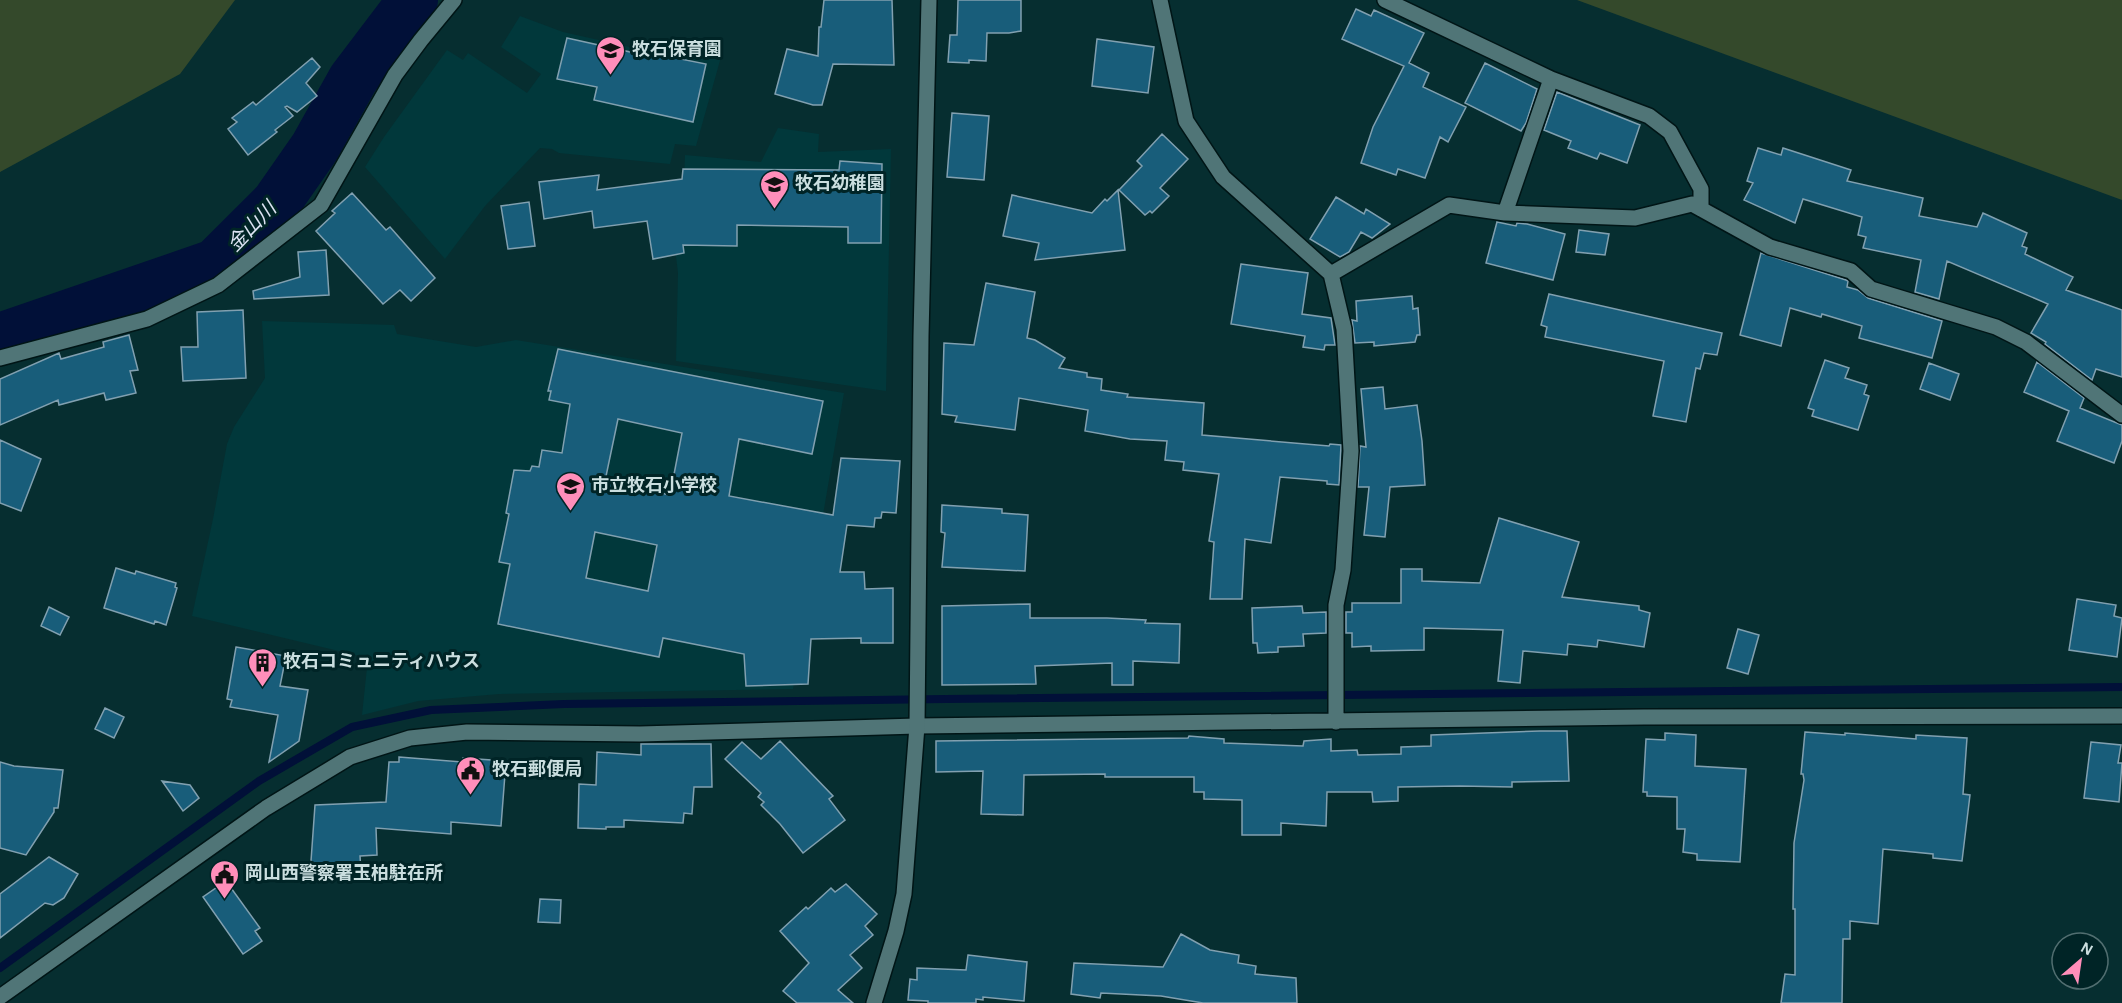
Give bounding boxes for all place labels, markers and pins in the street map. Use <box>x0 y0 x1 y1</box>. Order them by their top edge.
school or university icon: 牧石保育園 <box>595 34 627 76</box>
place label: 牧石保育園 <box>632 39 722 59</box>
school or university icon: 牧石幼稚園 <box>758 168 790 210</box>
place label: 牧石幼稚園 <box>795 173 885 193</box>
school or university icon: 市立牧石小学校 <box>554 470 586 512</box>
place label: 市立牧石小学校 <box>591 475 717 495</box>
building icon: 牧石コミュニティハウス <box>246 646 278 688</box>
place label: 牧石コミュニティハウス <box>283 651 480 671</box>
public building icon: 牧石郵便局 <box>455 754 487 796</box>
place label: 牧石郵便局 <box>492 759 582 779</box>
public building icon: 岡山西警察署玉柏駐在所 <box>208 858 240 900</box>
place label: 岡山西警察署玉柏駐在所 <box>245 863 443 883</box>

